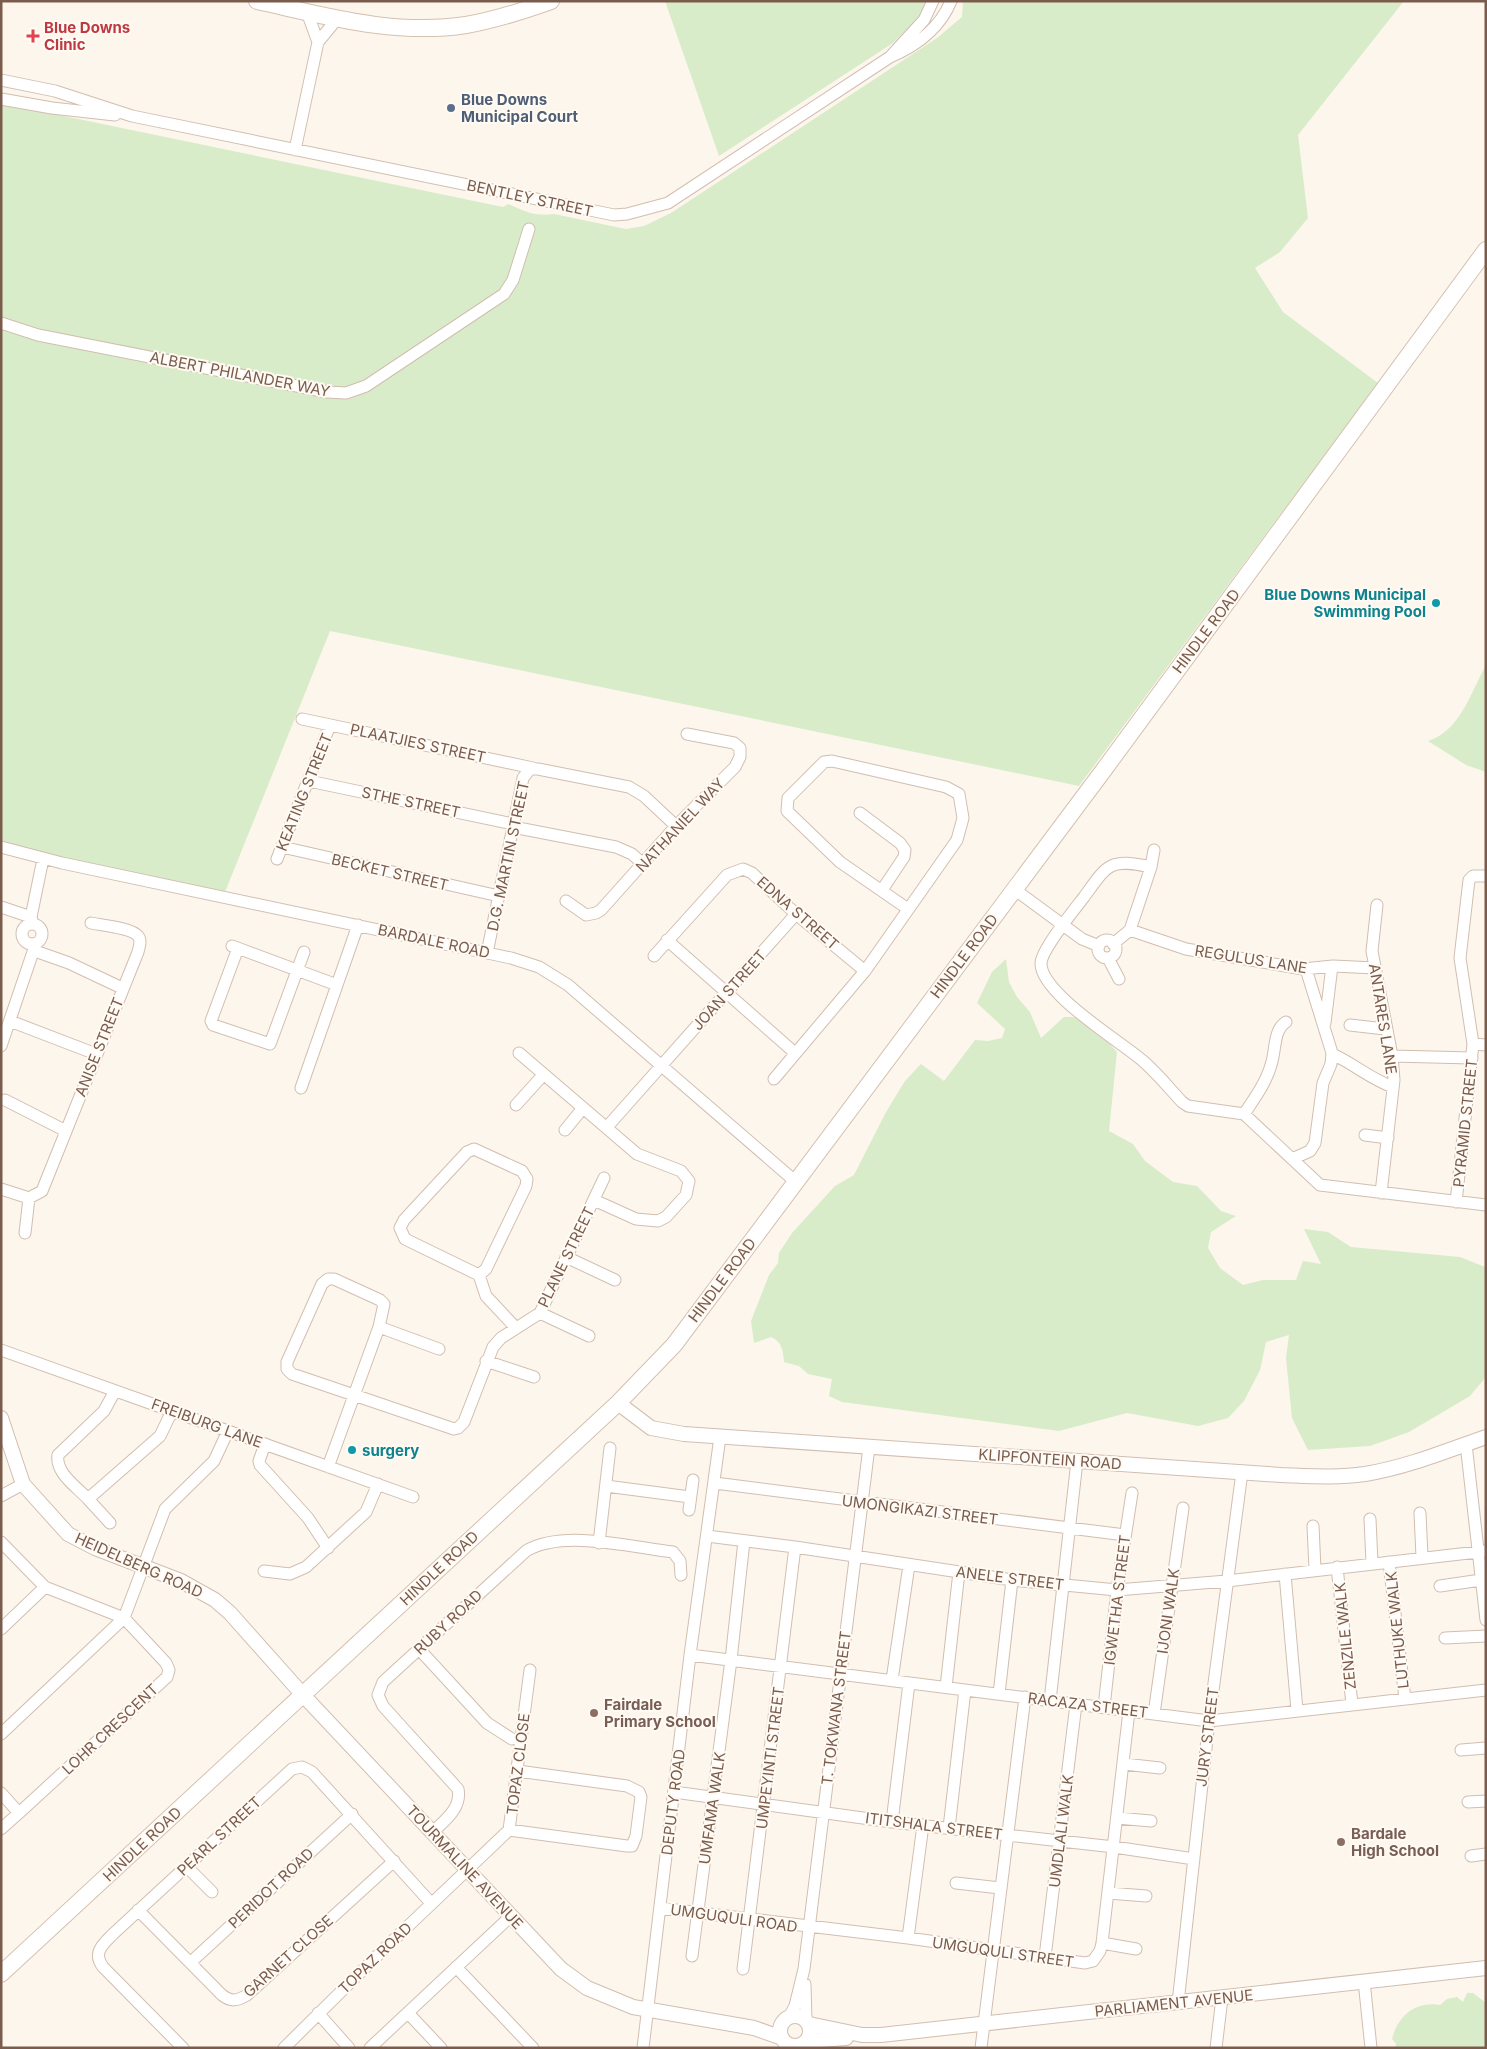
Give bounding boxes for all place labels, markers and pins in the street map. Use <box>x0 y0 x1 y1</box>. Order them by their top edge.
place label: Blue Downs Clinic <box>44 18 130 54</box>
marker: Blue Downs Clinic <box>26 29 40 43</box>
place label: Blue Downs Municipal Court <box>461 90 579 126</box>
marker: Blue Downs Municipal Court <box>445 102 457 114</box>
place label: Blue Downs Municipal Swimming Pool <box>1264 585 1426 621</box>
marker: Blue Downs Municipal Swimming Pool <box>1430 597 1442 609</box>
place label: surgery <box>362 1441 419 1460</box>
marker: surgery <box>346 1444 358 1456</box>
place label: Fairdale Primary School <box>604 1695 716 1731</box>
marker: Fairdale Primary School <box>588 1707 600 1719</box>
place label: Bardale High School <box>1351 1824 1439 1860</box>
marker: Bardale High School <box>1335 1836 1347 1848</box>

